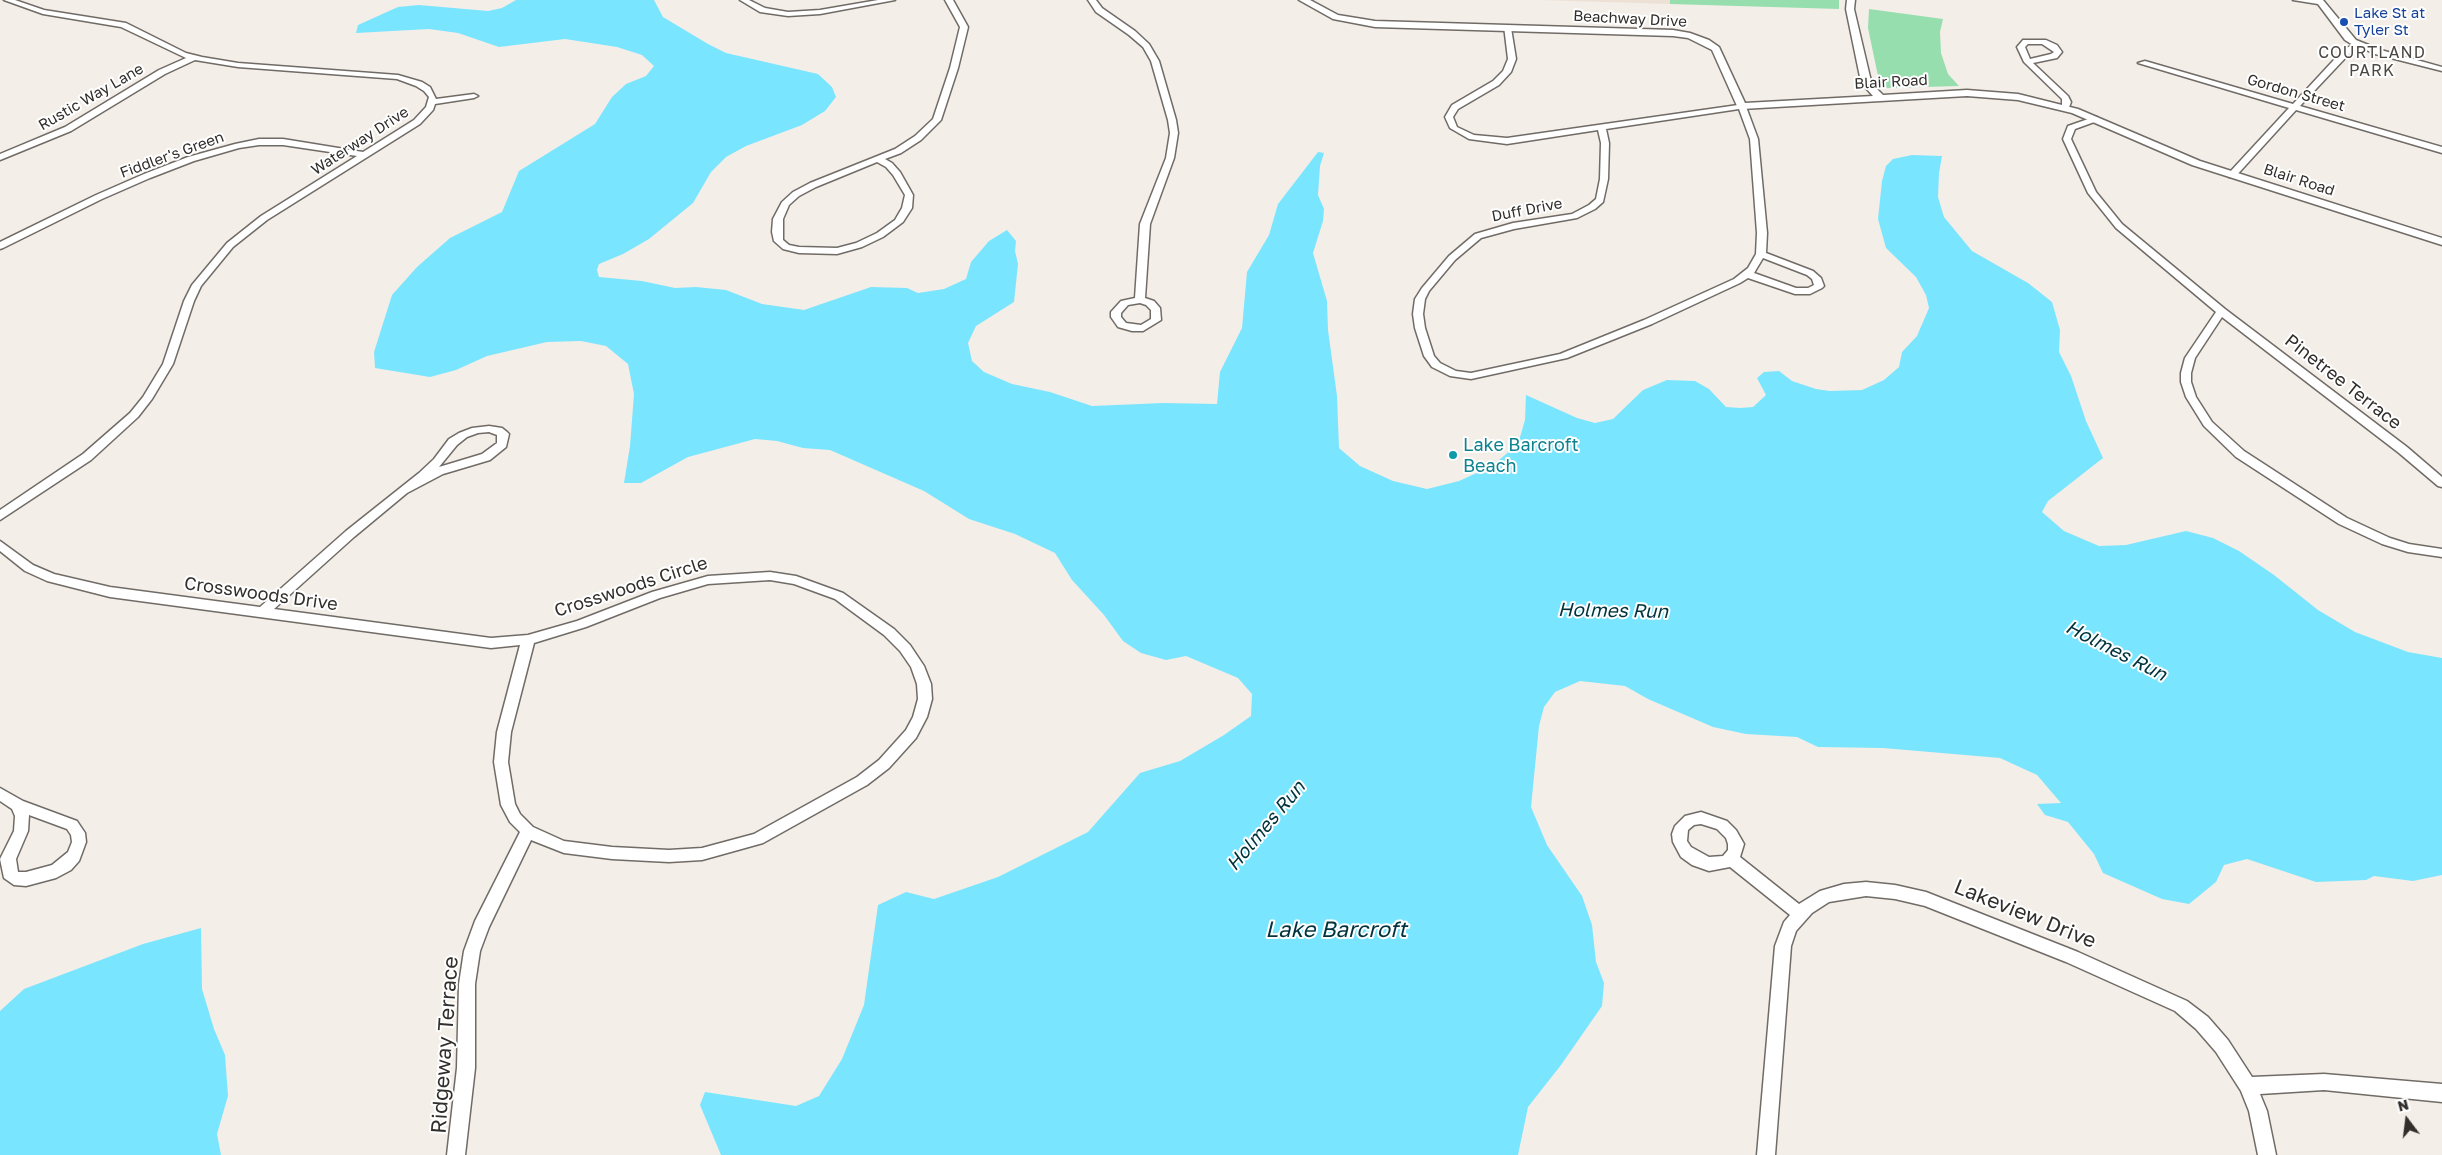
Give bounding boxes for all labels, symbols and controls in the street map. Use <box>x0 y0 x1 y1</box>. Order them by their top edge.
place label: Lake St at Tyler St <box>2354 4 2425 39</box>
street label: Beachway Drive <box>1573 7 1687 31</box>
marker: Lake St at Tyler St <box>2338 16 2350 28</box>
district label: COURTLAND PARK <box>2317 43 2427 81</box>
street label: Rustic Way Lane <box>35 60 147 134</box>
street label: Gordon Street <box>2245 70 2347 116</box>
street label: Blair Road <box>1854 71 1928 93</box>
street label: Waterway Drive <box>308 103 412 179</box>
street label: Fiddler's Green <box>118 128 226 182</box>
street label: Blair Road <box>2261 160 2337 200</box>
street label: Duff Drive <box>1490 194 1564 226</box>
street label: Pinetree Terrace <box>2280 330 2406 434</box>
place label: Lake Barcroft Beach <box>1463 434 1579 476</box>
marker: Lake Barcroft Beach <box>1447 449 1459 461</box>
street label: Crosswoods Circle <box>552 552 710 622</box>
street label: Crosswoods Drive <box>183 573 339 615</box>
water label: Holmes Run <box>1558 599 1668 623</box>
water label: Holmes Run <box>2062 616 2170 686</box>
water label: Holmes Run <box>1222 776 1310 876</box>
street label: Lakeview Drive <box>1950 874 2100 954</box>
water label: Lake Barcroft <box>1265 917 1407 943</box>
street label: Ridgeway Terrace <box>426 955 464 1135</box>
north arrow <box>2382 1095 2432 1145</box>
text: N <box>2396 1095 2410 1115</box>

